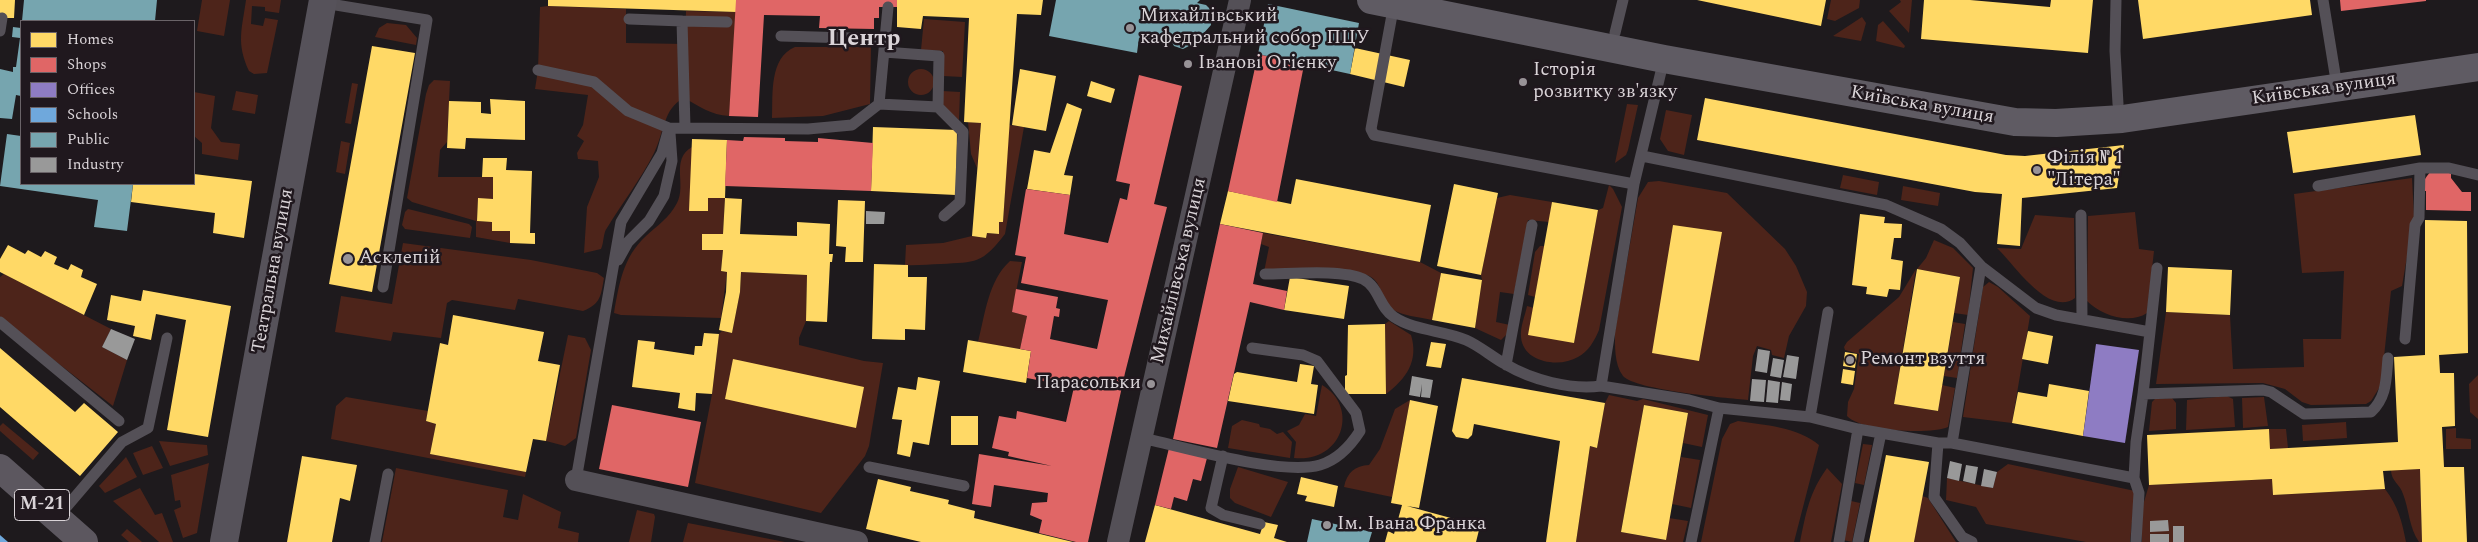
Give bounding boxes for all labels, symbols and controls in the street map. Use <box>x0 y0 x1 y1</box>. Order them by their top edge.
place label: Михайлівський кафедральний собор ПЦУ <box>1140 6 1369 50</box>
legend <box>20 20 195 185</box>
marker: Михайлівський кафедральний собор ПЦУ <box>1124 22 1136 34</box>
district label: Центр <box>828 26 900 54</box>
text: Homes <box>67 28 114 51</box>
text: Shops <box>67 53 107 76</box>
place label: Іванові Огієнку <box>1198 53 1336 75</box>
marker: Іванові Огієнку <box>1182 58 1194 70</box>
place label: Історія розвитку зв'язку <box>1533 60 1677 104</box>
street label: Київська вулиця <box>2250 69 2398 111</box>
marker: Історія розвитку зв'язку <box>1517 76 1529 88</box>
text: Offices <box>67 78 115 101</box>
street label: Київська вулиця <box>1848 82 1996 130</box>
text: Schools <box>67 103 118 126</box>
text: Public <box>67 128 110 151</box>
place label: Філія № 1 "Літера" <box>2047 148 2124 192</box>
text: Industry <box>67 153 123 176</box>
marker: Філія № 1 "Літера" <box>2031 164 2043 176</box>
street label: Михайлівська вулиця <box>1148 176 1212 366</box>
street label: Театральна вулиця <box>248 187 300 355</box>
place label: Асклепій <box>359 248 440 270</box>
marker: Асклепій <box>341 252 355 266</box>
place label: Ремонт взуття <box>1860 349 1985 371</box>
marker: Ремонт взуття <box>1844 354 1856 366</box>
place label: Парасольки <box>1036 373 1141 395</box>
marker: Парасольки <box>1145 378 1157 390</box>
road number: М-21 <box>15 490 70 520</box>
place label: Ім. Івана Франка <box>1337 514 1486 536</box>
marker: Ім. Івана Франка <box>1321 519 1333 531</box>

